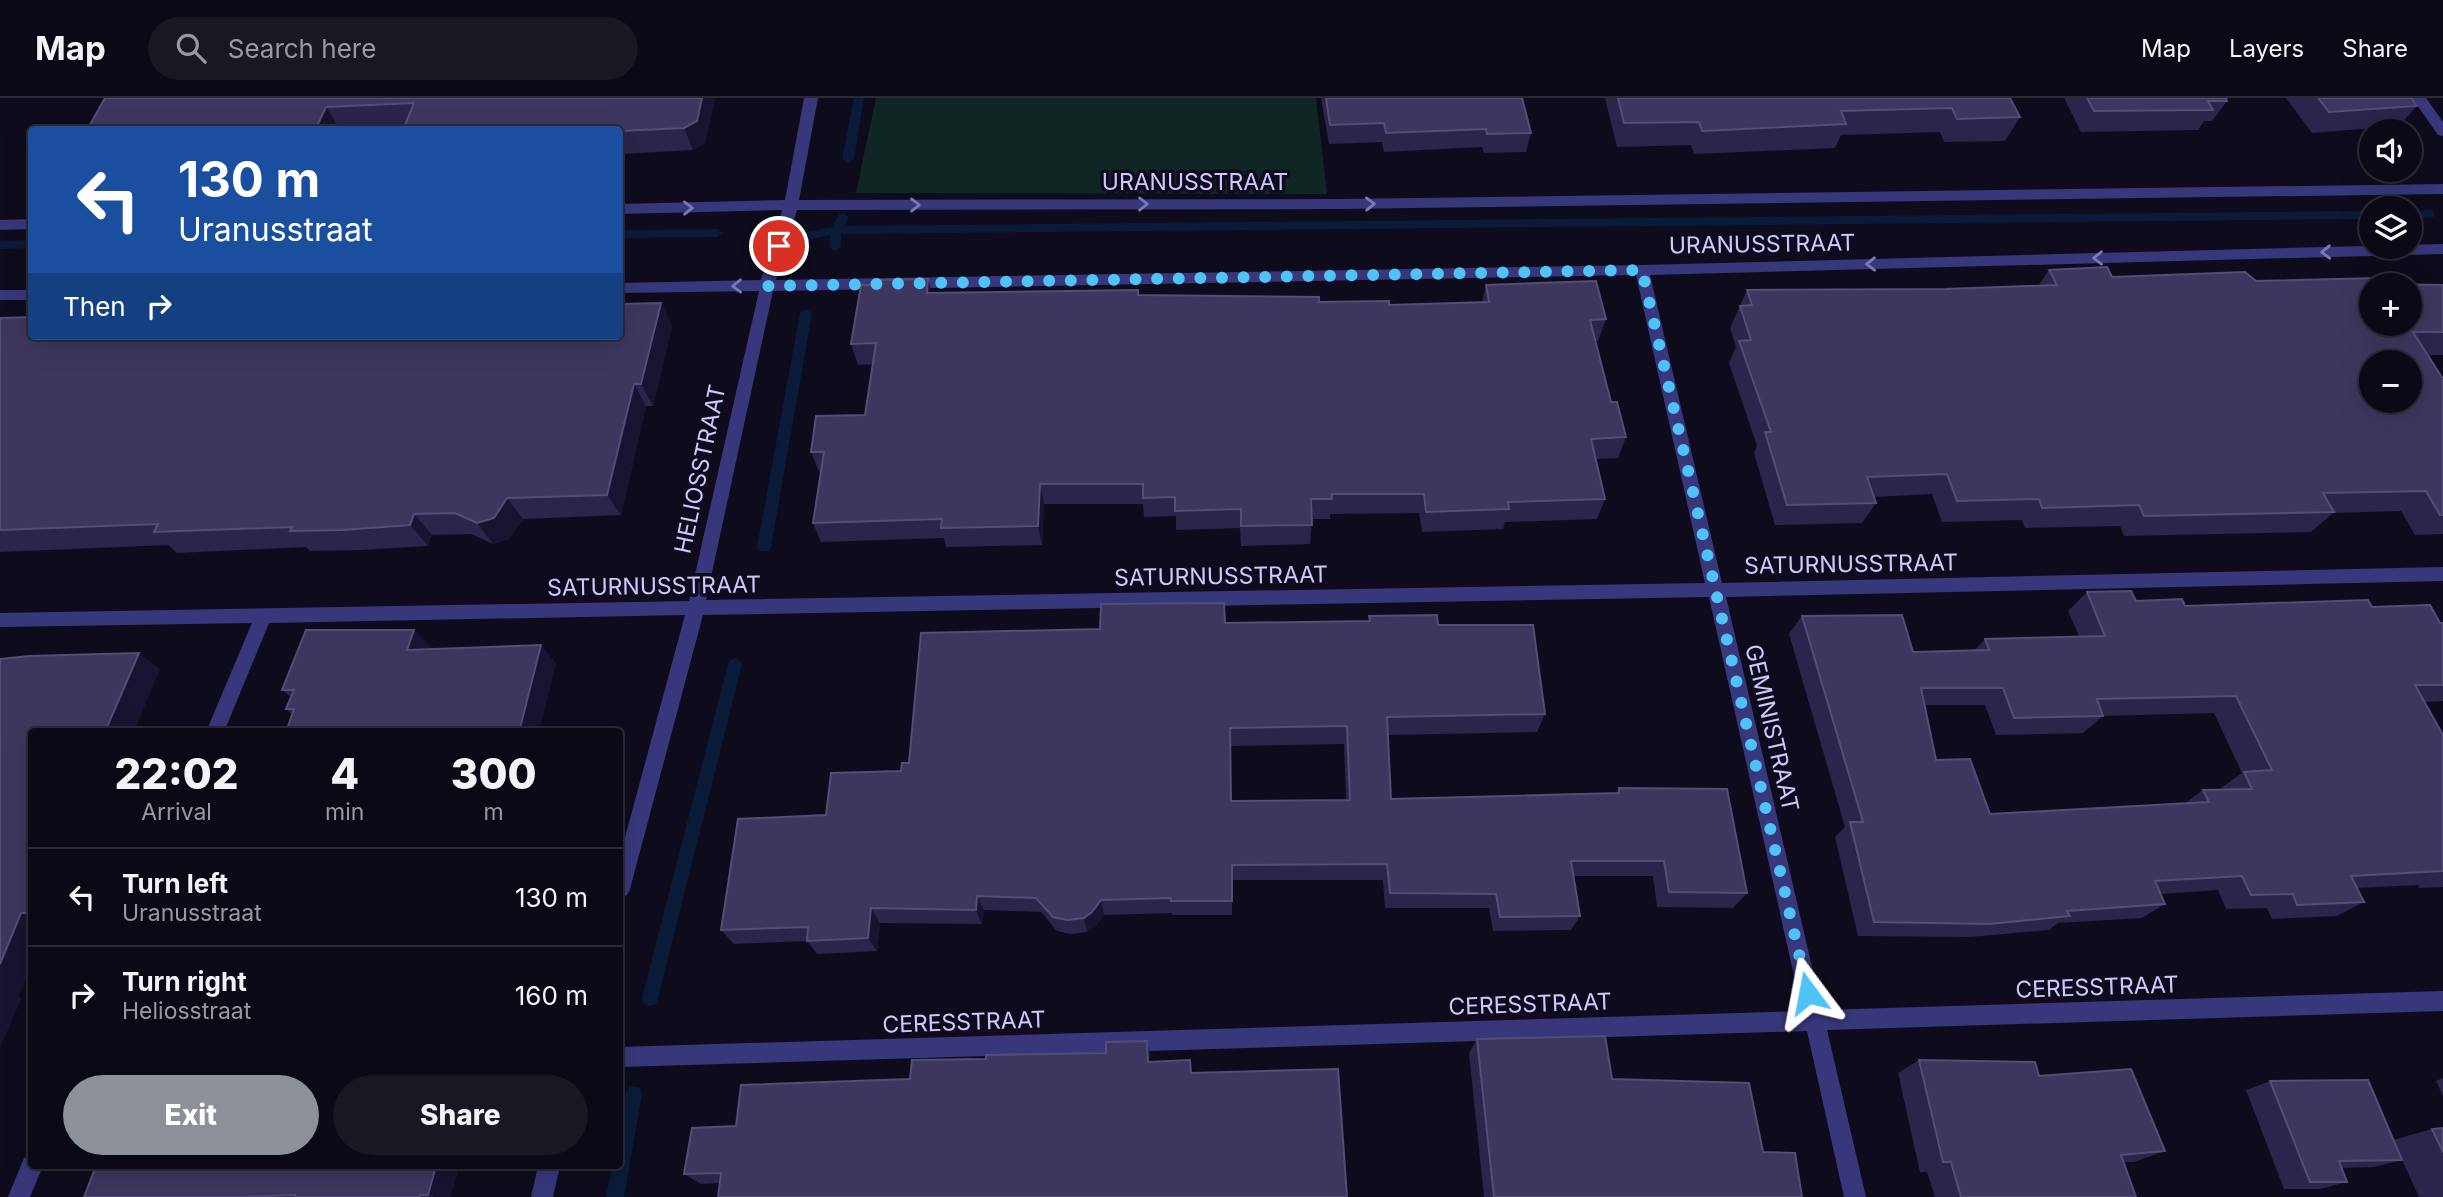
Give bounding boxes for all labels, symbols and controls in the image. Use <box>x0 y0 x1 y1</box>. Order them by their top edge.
search box <box>148 17 638 80</box>
text: Map <box>35 28 106 68</box>
icon: search <box>172 29 210 67</box>
text: Search here <box>228 33 376 64</box>
text: Map <box>2141 34 2191 63</box>
text: Layers <box>2229 34 2304 63</box>
text: Share <box>2342 34 2408 63</box>
map controls <box>2359 119 2422 413</box>
button: sound <box>2359 119 2422 182</box>
text: 130 m <box>178 150 320 209</box>
icon: left <box>63 154 154 245</box>
street label: URANUSSTRAAT <box>1102 168 1288 196</box>
one-way arrow <box>1365 196 1376 212</box>
button: layers <box>2359 196 2422 259</box>
one-way arrow <box>910 197 921 213</box>
one-way arrow <box>1137 197 1148 212</box>
one-way arrow <box>682 200 693 215</box>
text: Uranusstraat <box>178 210 372 249</box>
pin <box>749 216 809 276</box>
icon: arrive <box>760 227 798 265</box>
street label: URANUSSTRAAT <box>1669 228 1855 260</box>
one-way arrow <box>2320 245 2331 260</box>
one-way arrow <box>2093 250 2103 266</box>
one-way arrow <box>1865 256 1876 272</box>
button: + <box>2359 273 2422 336</box>
one-way arrow <box>731 279 742 294</box>
icon: right <box>140 287 178 325</box>
text: Then <box>63 291 126 322</box>
button: − <box>2359 350 2422 413</box>
street label: HELIOSSTRAAT <box>668 382 732 556</box>
street label: SATURNUSSTRAAT <box>1744 548 1958 580</box>
street label: SATURNUSSTRAAT <box>1114 560 1328 592</box>
street label: SATURNUSSTRAAT <box>547 570 761 602</box>
street label: GEMINISTRAAT <box>1739 642 1805 814</box>
text: 22:02 <box>114 748 239 799</box>
text: 4 <box>330 748 359 799</box>
text: 300 <box>451 748 537 799</box>
text: Arrival <box>141 798 212 826</box>
text: min <box>325 798 364 826</box>
text: m <box>484 798 504 826</box>
text: Turn left <box>122 868 228 899</box>
icon: left <box>63 878 101 916</box>
text: 130 m <box>515 882 588 913</box>
text: Uranusstraat <box>122 899 262 927</box>
position arrow <box>1771 956 1845 1030</box>
text: Turn right <box>122 966 247 997</box>
street label: CERESSTRAAT <box>2015 970 2179 1004</box>
icon: right <box>63 976 101 1014</box>
text: 160 m <box>515 980 588 1011</box>
street label: CERESSTRAAT <box>1448 987 1612 1021</box>
text: Heliosstraat <box>122 997 251 1025</box>
street label: CERESSTRAAT <box>882 1005 1046 1039</box>
button: Exit <box>63 1075 319 1155</box>
button: Share <box>333 1075 588 1155</box>

